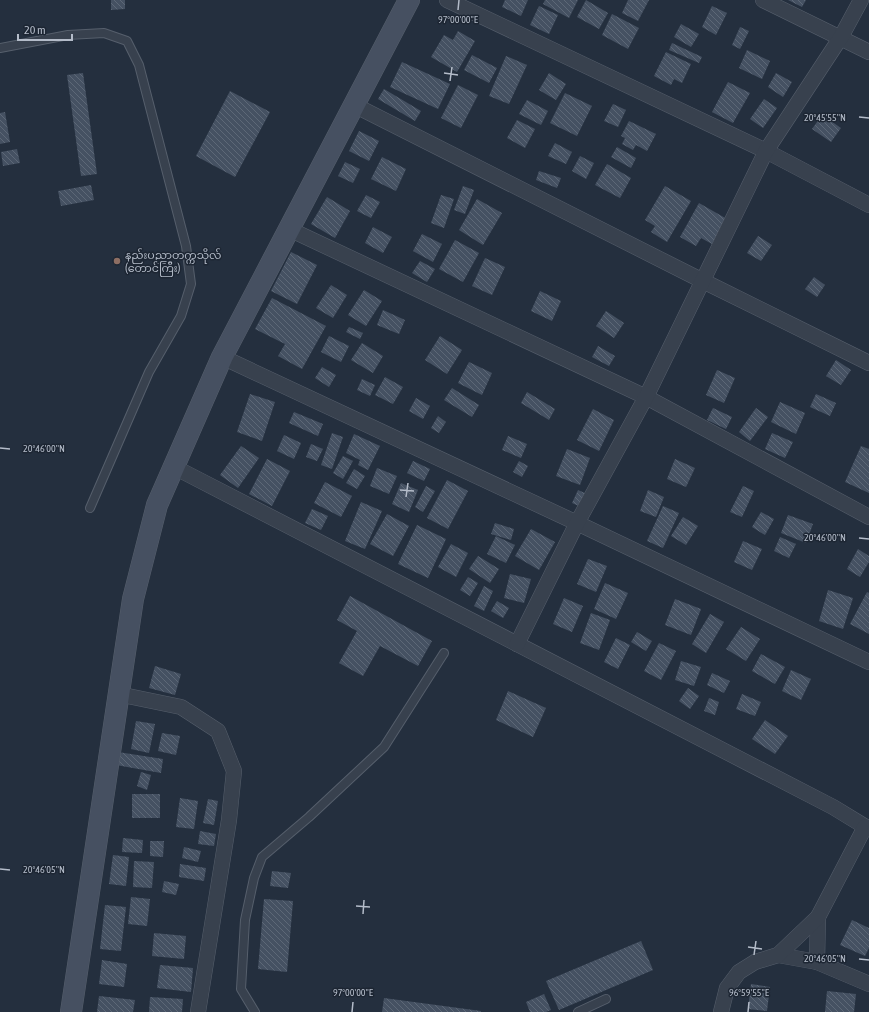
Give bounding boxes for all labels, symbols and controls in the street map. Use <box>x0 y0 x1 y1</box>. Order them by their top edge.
text: 97°00'00"E <box>438 14 479 25</box>
scale bar <box>18 16 72 42</box>
text: 20 m <box>24 23 46 37</box>
text: 20°45'55"N <box>804 112 846 123</box>
place label: နည်းပညာတက္ကသိုလ် (တောင်ကြီး) <box>125 248 221 277</box>
marker: နည်းပညာတက္ကသိုလ် (တောင်ကြီး) <box>112 256 122 266</box>
text: 20°46'00"N <box>23 443 65 454</box>
text: 20°46'00"N <box>804 532 846 543</box>
text: 20°46'05"N <box>23 864 65 875</box>
text: 20°46'05"N <box>804 953 846 964</box>
text: 97°00'00"E <box>333 987 374 998</box>
text: 96°59'55"E <box>729 987 770 998</box>

